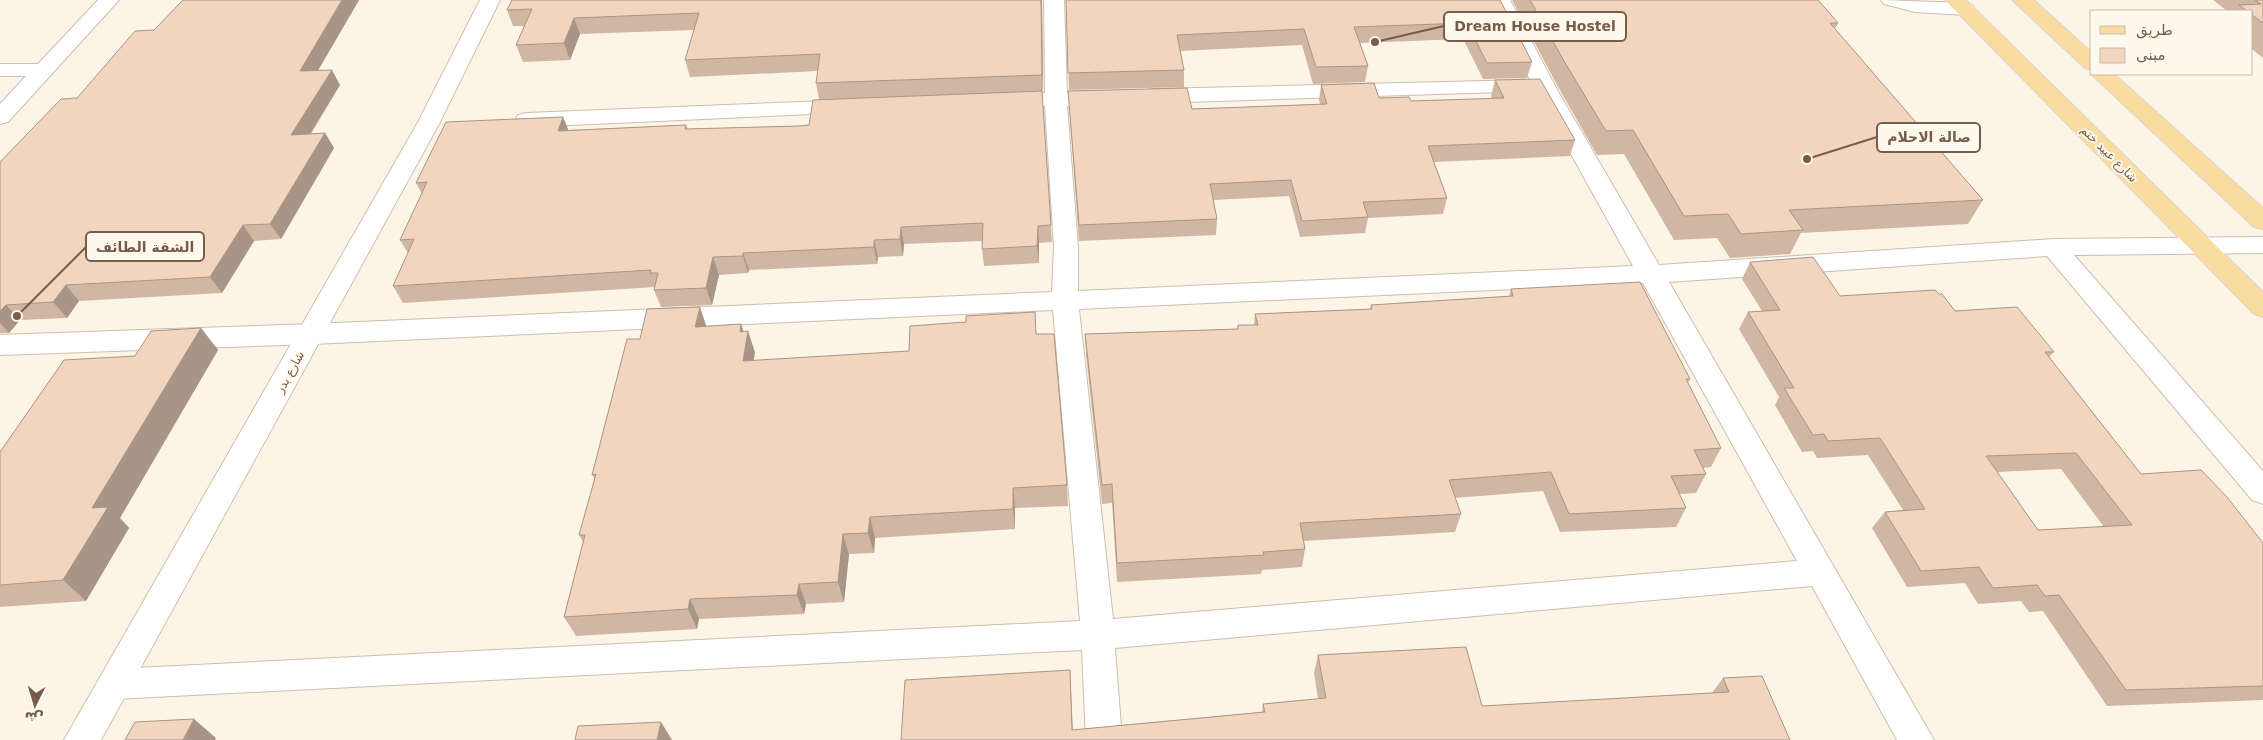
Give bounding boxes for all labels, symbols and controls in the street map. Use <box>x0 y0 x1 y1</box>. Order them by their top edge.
legend <box>2090 10 2253 75</box>
callout: Dream House Hostel <box>1444 12 1626 41</box>
text: Dream House Hostel <box>1454 18 1616 34</box>
text: طريق <box>2136 21 2173 39</box>
text: مبنى <box>2136 46 2166 64</box>
callout: صالة الاحلام <box>1877 123 1980 152</box>
street label: شارع عبيد ختم <box>2077 123 2140 186</box>
text: صالة الاحلام <box>1887 129 1971 145</box>
callout: الشقة الطائف <box>86 232 204 261</box>
text: الشقة الطائف <box>96 239 194 255</box>
street label: شارع بدر <box>272 349 308 397</box>
north arrow <box>10 680 60 730</box>
text: ش <box>24 709 44 727</box>

